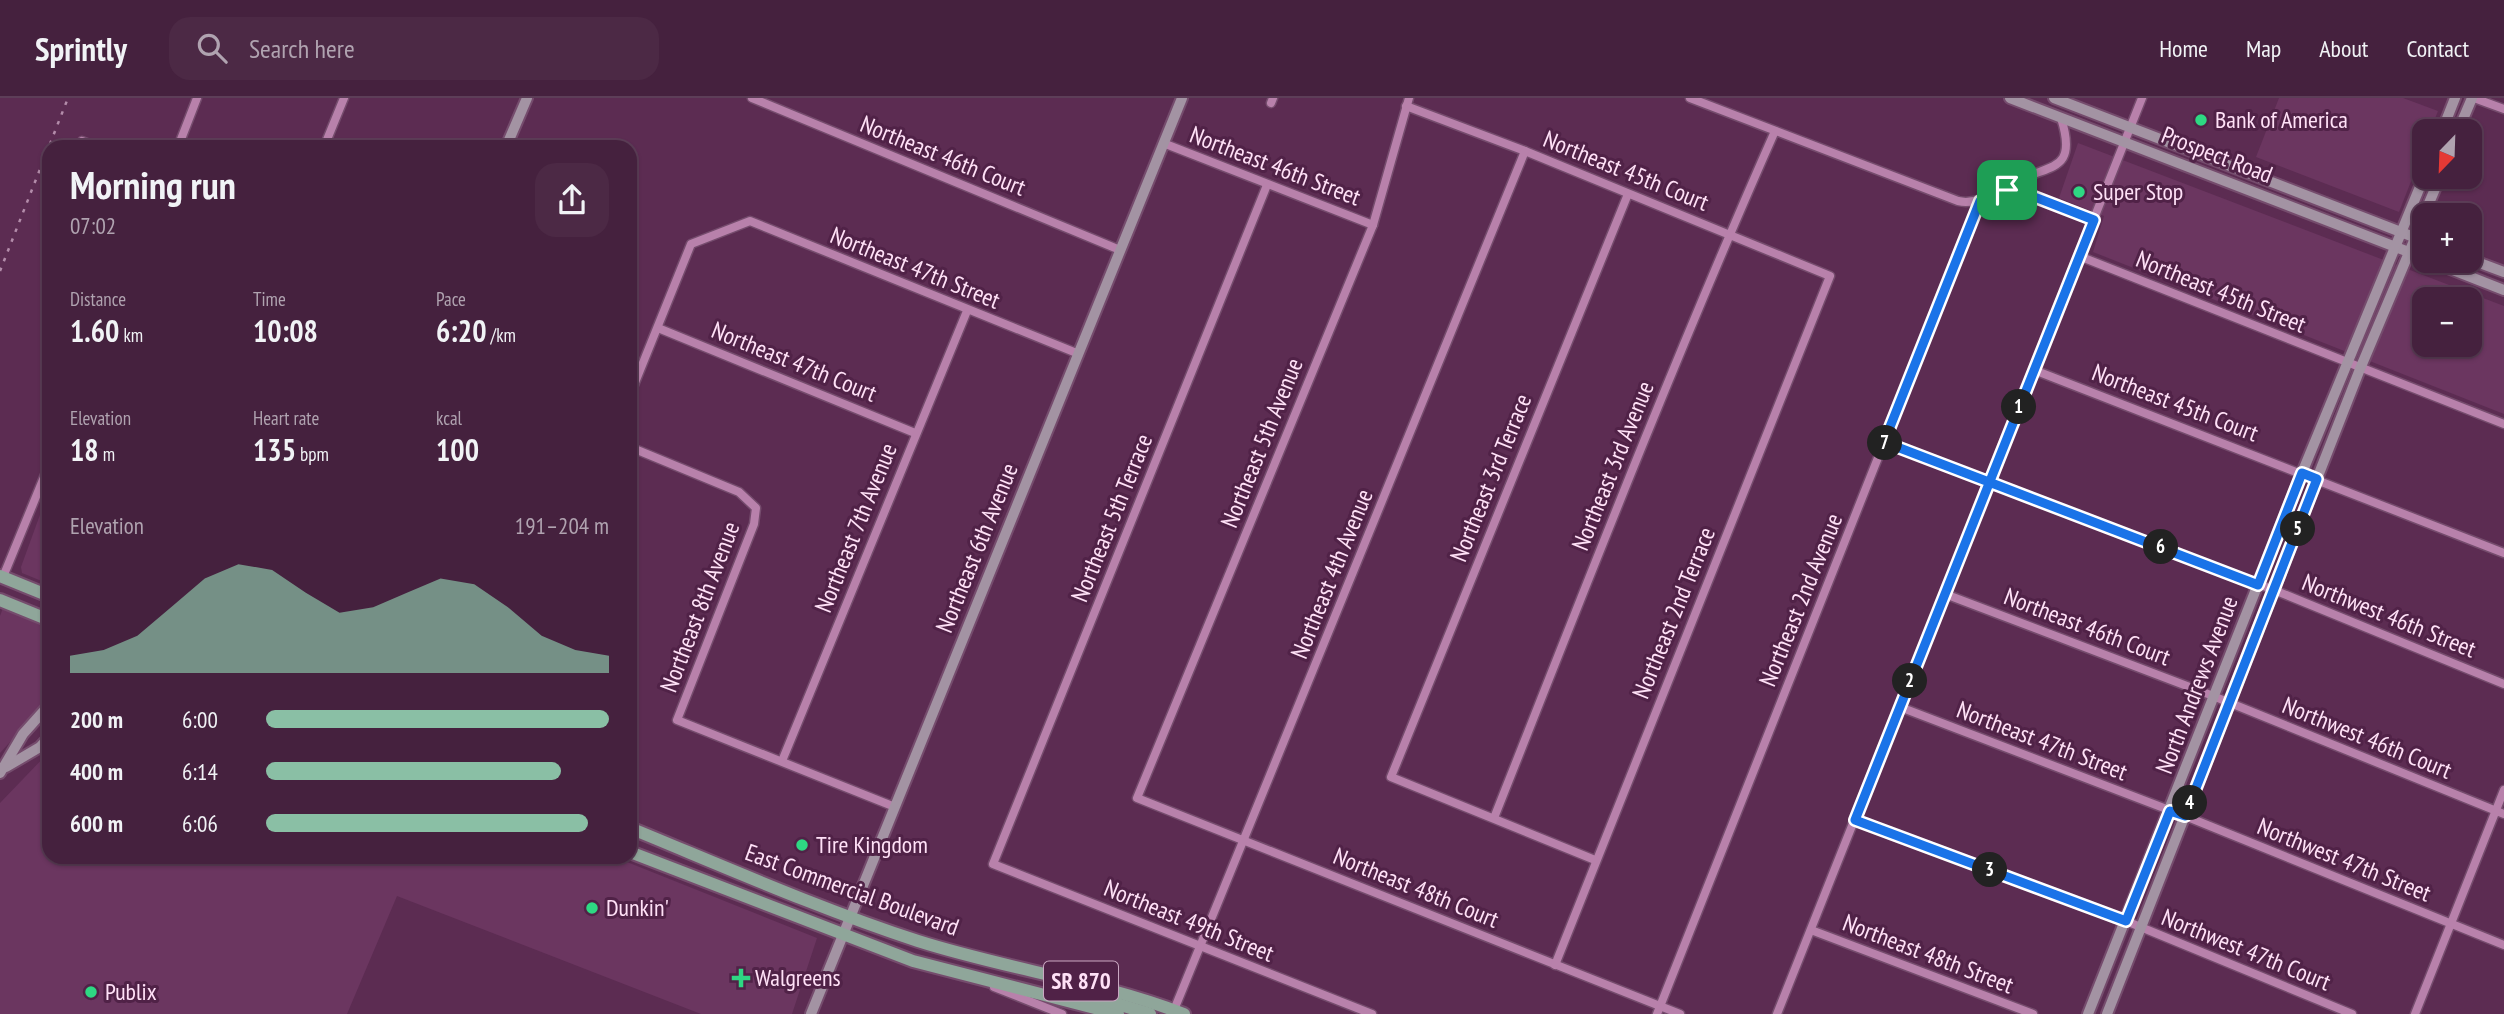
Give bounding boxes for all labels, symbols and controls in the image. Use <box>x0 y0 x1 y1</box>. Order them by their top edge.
search box <box>169 17 659 80</box>
text: Sprintly <box>35 27 127 70</box>
icon: search <box>193 29 231 67</box>
text: Search here <box>249 32 355 65</box>
text: Home <box>2159 33 2208 64</box>
text: Map <box>2246 33 2281 64</box>
text: About <box>2319 33 2368 64</box>
text: Contact <box>2406 33 2469 64</box>
place label: Bank of America <box>2215 104 2348 135</box>
street label: Northeast 46th Court <box>856 108 1031 203</box>
marker: Bank of America <box>2193 112 2209 128</box>
street label: Northeast 46th Street <box>1185 119 1365 212</box>
street label: Prospect Road <box>2157 119 2277 190</box>
north arrow <box>2412 119 2482 189</box>
map controls <box>2412 119 2482 357</box>
street label: Northeast 45th Court <box>1539 123 1714 218</box>
text: Morning run <box>70 160 236 209</box>
pin <box>1977 160 2037 220</box>
button: share <box>535 163 609 237</box>
icon: arrive <box>1988 171 2026 209</box>
place label: Super Stop <box>2093 176 2183 207</box>
marker: Super Stop <box>2071 184 2087 200</box>
button: + <box>2412 203 2482 273</box>
text: 07:02 <box>70 211 116 240</box>
street label: Northeast 47th Street <box>826 219 1005 316</box>
street label: Northeast 45th Street <box>2132 243 2311 340</box>
text: Distance <box>70 287 126 311</box>
text: Time <box>253 287 286 311</box>
text: Pace <box>436 287 466 311</box>
button: − <box>2412 287 2482 357</box>
text: 1.60 <box>70 311 119 350</box>
text: 10:08 <box>253 311 318 350</box>
text: 6:20 <box>436 311 487 350</box>
street label: Northeast 47th Court <box>707 314 882 409</box>
text: km <box>119 323 143 347</box>
text: /km <box>487 323 516 347</box>
street label: Northeast 5th Avenue <box>1213 354 1310 532</box>
street label: Northeast 45th Court <box>2088 357 2263 449</box>
street label: Northeast 3rd Avenue <box>1564 377 1661 555</box>
street label: Northeast 3rd Terrace <box>1443 389 1538 566</box>
pin: 1 <box>2002 390 2036 424</box>
text: 1 <box>2014 394 2023 418</box>
text: Elevation <box>70 406 131 430</box>
text: Heart rate <box>253 406 319 430</box>
text: kcal <box>436 406 462 430</box>
pin: 7 <box>1868 426 1902 460</box>
street label: Northeast 5th Terrace <box>1064 429 1159 606</box>
text: 18 <box>70 430 99 469</box>
text: 135 <box>253 430 296 469</box>
text: 100 <box>436 430 479 469</box>
text: 7 <box>1880 430 1889 454</box>
street label: Northeast 7th Avenue <box>807 439 904 617</box>
text: m <box>99 442 115 466</box>
text: bpm <box>296 442 329 466</box>
street label: Northeast 6th Avenue <box>928 459 1025 637</box>
street label: Northeast 4th Avenue <box>1283 485 1380 663</box>
street label: Northeast 2nd Avenue <box>1752 509 1849 691</box>
text: Elevation <box>70 511 144 540</box>
text: 191–204 m <box>515 511 609 540</box>
pin: 5 <box>2280 512 2316 546</box>
text: 5 <box>2293 516 2302 540</box>
street label: Northeast 8th Avenue <box>653 517 746 696</box>
street label: Northeast 2nd Terrace <box>1625 523 1722 703</box>
pin: 6 <box>2144 530 2178 564</box>
text: 6 <box>2156 534 2165 558</box>
street label: Northwest 46th Street <box>2298 567 2481 665</box>
street label: Northeast 46th Court <box>2000 581 2175 673</box>
street label: North Andrews Avenue <box>2148 592 2245 778</box>
pin: 2 <box>1892 664 1927 698</box>
text: 2 <box>1905 668 1914 692</box>
street label: Northwest 46th Court <box>2278 689 2457 786</box>
street label: Northeast 47th Street <box>1952 694 2132 787</box>
text: 200 m <box>70 705 123 734</box>
text: 6:00 <box>182 705 218 734</box>
text: 400 m <box>70 757 123 786</box>
text: 6:14 <box>182 757 218 786</box>
pin: 4 <box>2172 786 2208 820</box>
text: 4 <box>2185 790 2194 814</box>
text: 600 m <box>70 809 123 838</box>
text: 6:06 <box>182 809 218 838</box>
street label: Northwest 47th Street <box>2253 811 2436 909</box>
place label: Tire Kingdom <box>816 829 928 860</box>
street label: East Commercial Boulevard <box>741 836 963 943</box>
marker: Tire Kingdom <box>794 837 810 853</box>
street label: Northeast 48th Court <box>1329 840 1504 935</box>
pin: 3 <box>1972 852 2008 888</box>
text: 3 <box>1985 857 1994 881</box>
street label: Northeast 49th Street <box>1100 872 1279 969</box>
place label: Dunkin' <box>606 892 669 923</box>
marker: Dunkin' <box>584 900 600 916</box>
street label: Northwest 47th Court <box>2157 901 2336 998</box>
street label: Northeast 48th Street <box>1838 907 2018 1000</box>
road number: SR 870 <box>1044 961 1118 1000</box>
place label: Walgreens <box>755 962 841 993</box>
marker: Walgreens <box>733 970 749 986</box>
place label: Publix <box>105 976 157 1007</box>
marker: Publix <box>83 984 99 1000</box>

